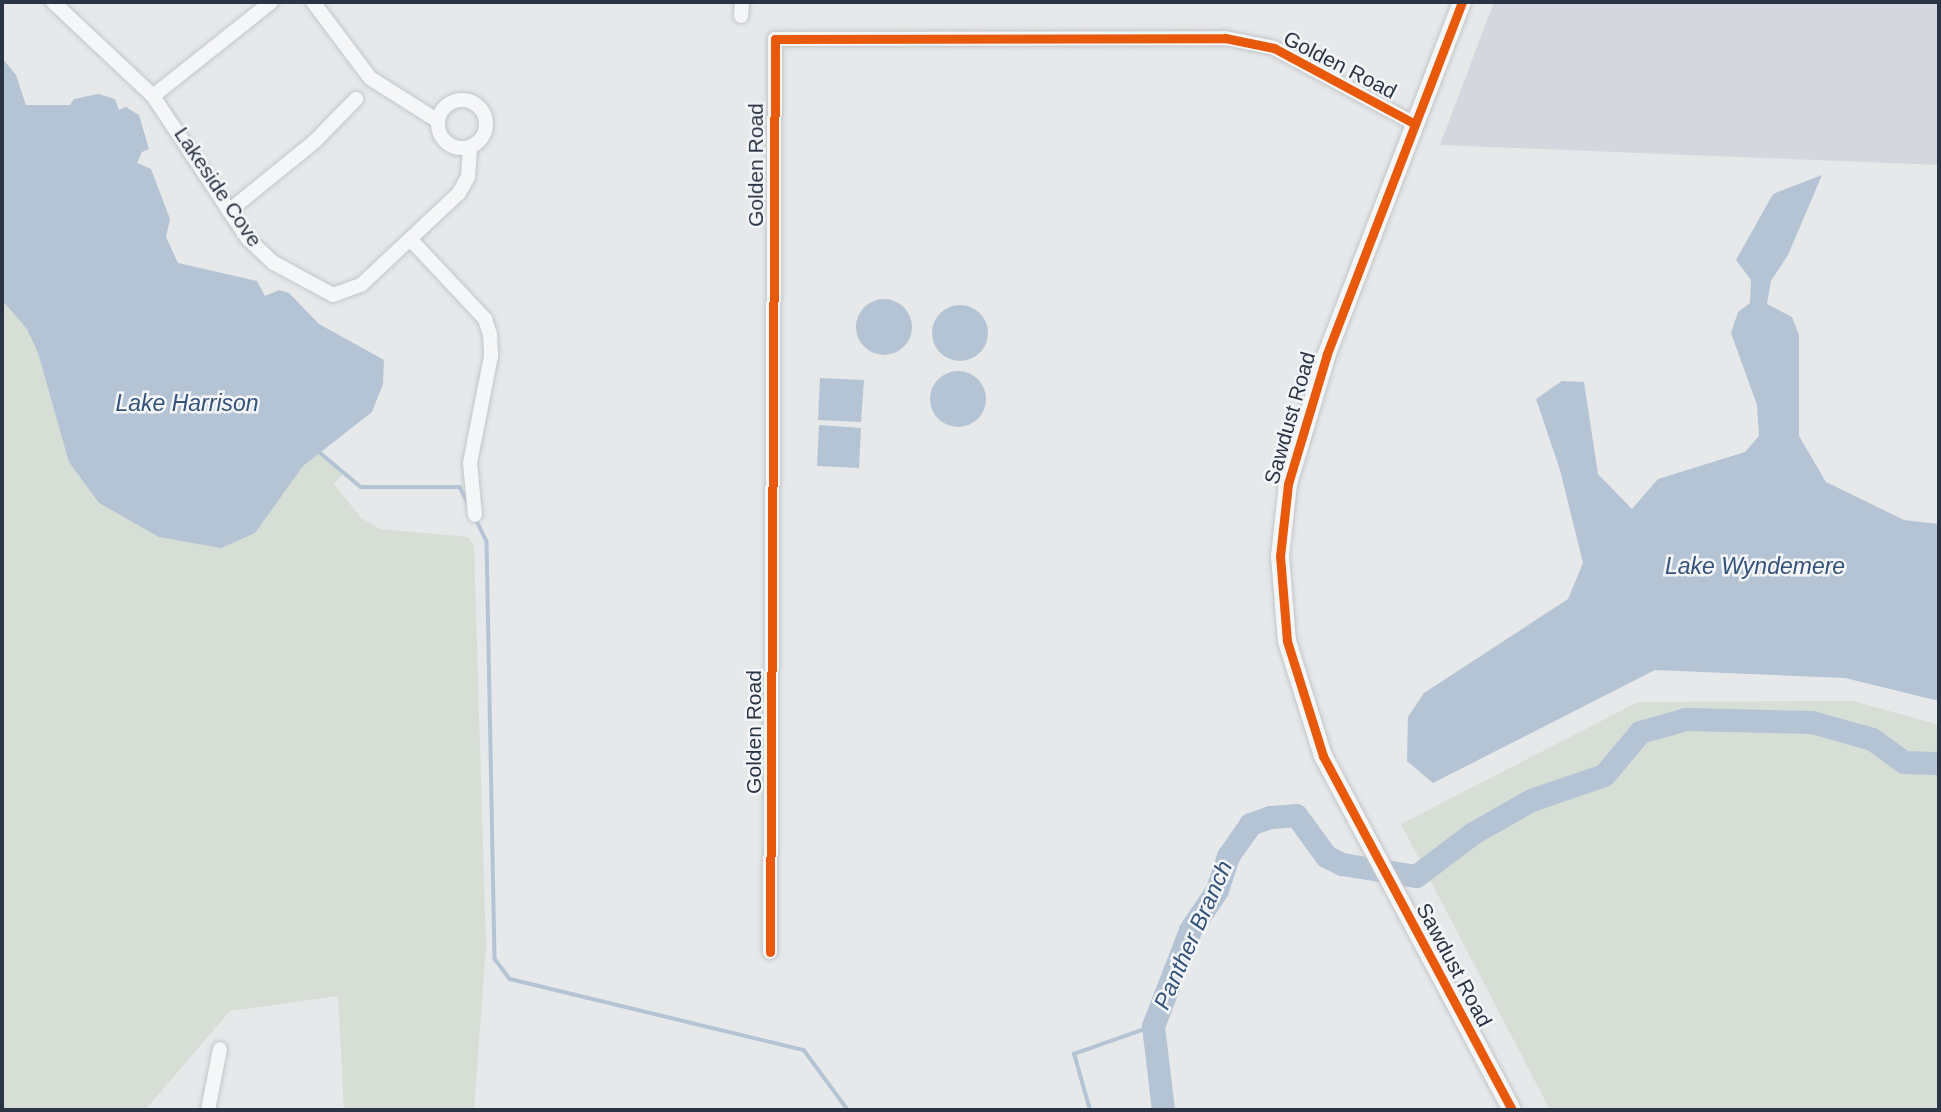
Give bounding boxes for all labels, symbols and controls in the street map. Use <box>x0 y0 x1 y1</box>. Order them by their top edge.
street label: Golden Road <box>1279 26 1401 104</box>
street label: Golden Road <box>743 103 769 227</box>
street label: Lakeside Cove <box>169 122 267 252</box>
street label: Sawdust Road <box>1259 349 1321 487</box>
water label: Lake Harrison <box>115 389 259 417</box>
water label: Lake Wyndemere <box>1665 552 1845 580</box>
street label: Golden Road <box>741 670 767 794</box>
water label: Panther Branch <box>1148 856 1238 1014</box>
street label: Sawdust Road <box>1411 899 1497 1031</box>

